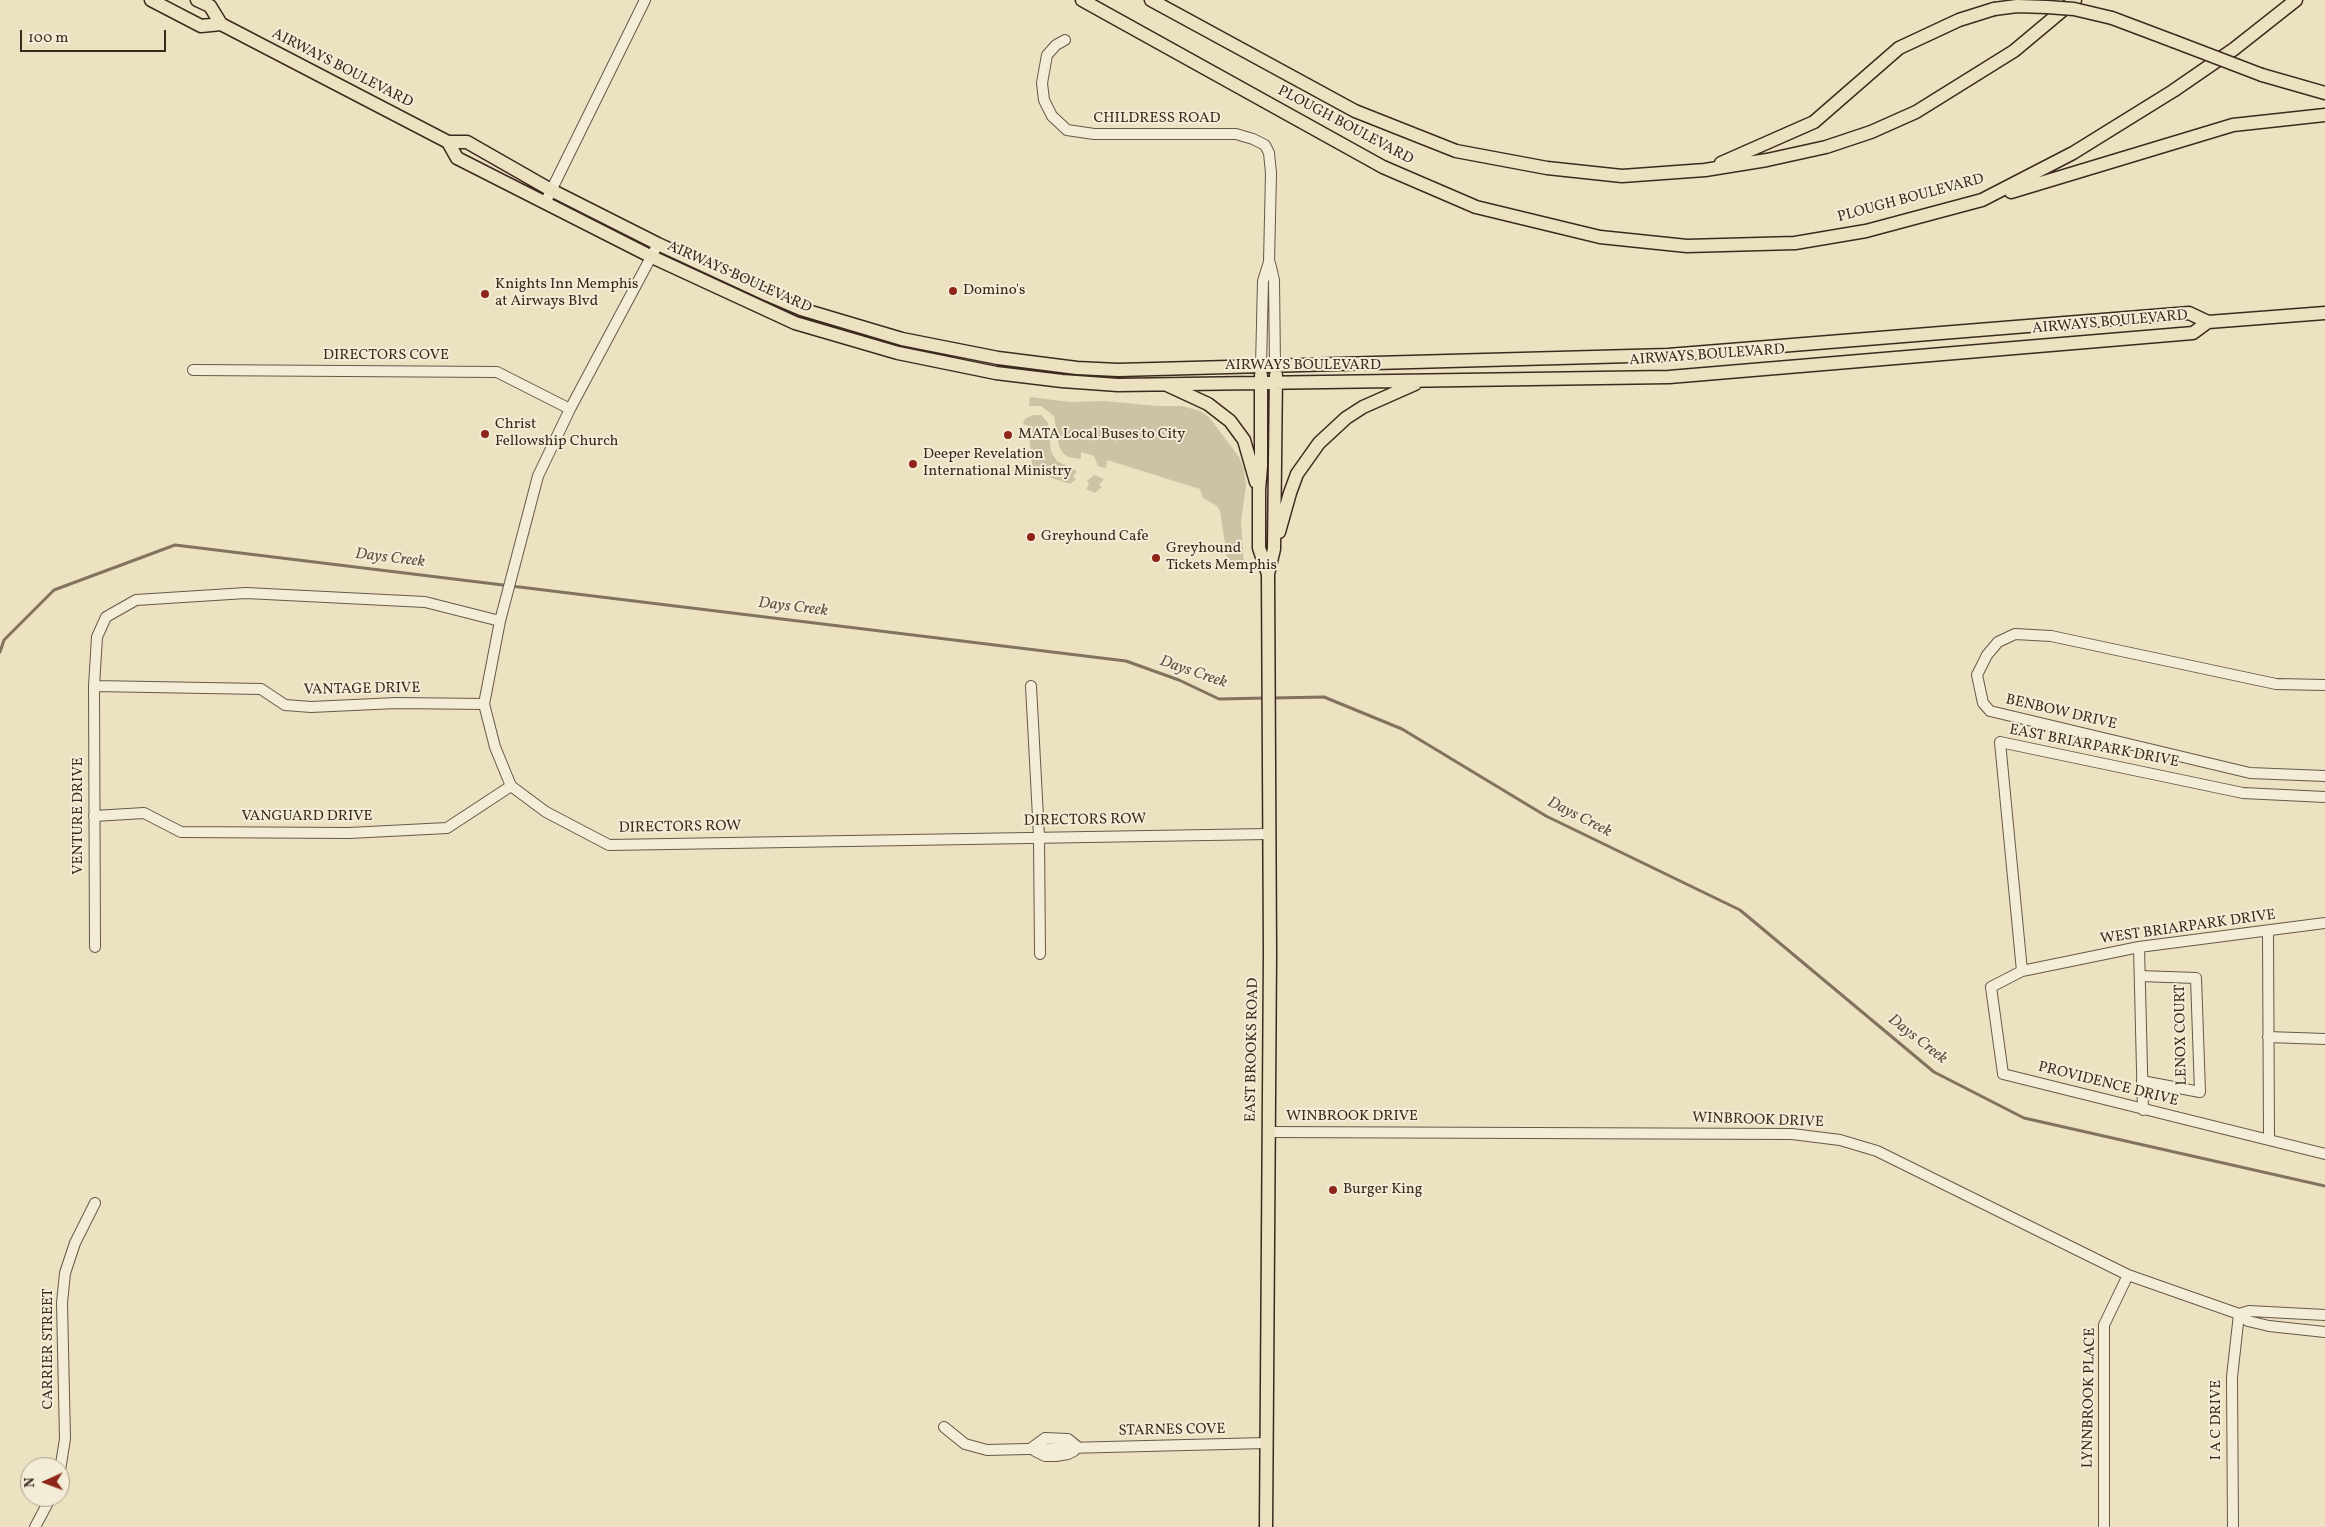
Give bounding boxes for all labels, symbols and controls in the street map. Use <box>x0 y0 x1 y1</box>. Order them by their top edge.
scale bar <box>22 20 169 52</box>
street label: AIRWAYS BOULEVARD <box>268 26 416 112</box>
text: 100 m <box>28 28 68 49</box>
street label: PLOUGH BOULEVARD <box>1274 83 1416 169</box>
street label: CHILDRESS ROAD <box>1093 110 1221 128</box>
street label: PLOUGH BOULEVARD <box>1836 171 1986 227</box>
street label: AIRWAYS BOULEVARD <box>664 238 814 318</box>
place label: Knights Inn Memphis at Airways Blvd <box>495 276 639 311</box>
place label: Domino's <box>963 282 1025 300</box>
marker: Domino's <box>947 285 959 297</box>
marker: Knights Inn Memphis at Airways Blvd <box>479 288 491 300</box>
street label: AIRWAYS BOULEVARD <box>2032 307 2188 339</box>
street label: AIRWAYS BOULEVARD <box>1629 342 1785 370</box>
street label: DIRECTORS COVE <box>323 347 449 365</box>
street label: AIRWAYS BOULEVARD <box>1225 357 1381 375</box>
place label: Christ Fellowship Church <box>495 416 618 451</box>
place label: MATA Local Buses to City <box>1018 426 1185 444</box>
marker: Christ Fellowship Church <box>479 428 491 440</box>
marker: MATA Local Buses to City <box>1002 429 1014 441</box>
place label: Deeper Revelation International Ministry <box>923 446 1072 481</box>
marker: Deeper Revelation International Ministry <box>907 458 919 470</box>
place label: Greyhound Cafe <box>1041 528 1149 546</box>
marker: Greyhound Cafe <box>1025 531 1037 543</box>
place label: Greyhound Tickets Memphis <box>1166 540 1277 575</box>
water label: Days Creek <box>354 545 426 573</box>
marker: Greyhound Tickets Memphis <box>1150 552 1162 564</box>
water label: Days Creek <box>757 594 829 622</box>
water label: Days Creek <box>1157 653 1229 693</box>
street label: VANTAGE DRIVE <box>303 680 421 700</box>
street label: BENBOW DRIVE <box>2004 691 2118 735</box>
street label: EAST BRIARPARK DRIVE <box>2008 722 2180 772</box>
street label: VENTURE DRIVE <box>70 757 88 875</box>
water label: Days Creek <box>1543 794 1615 842</box>
street label: VANGUARD DRIVE <box>241 808 373 826</box>
street label: DIRECTORS ROW <box>1024 811 1146 831</box>
street label: DIRECTORS ROW <box>619 818 741 838</box>
street label: WEST BRIARPARK DRIVE <box>2099 907 2277 949</box>
street label: EAST BROOKS ROAD <box>1243 978 1263 1122</box>
street label: LENOX COURT <box>2172 984 2192 1086</box>
water label: Days Creek <box>1883 1011 1951 1069</box>
street label: PROVIDENCE DRIVE <box>2036 1059 2180 1111</box>
street label: WINBROOK DRIVE <box>1286 1108 1418 1126</box>
street label: WINBROOK DRIVE <box>1692 1110 1824 1132</box>
place label: Burger King <box>1343 1181 1422 1199</box>
marker: Burger King <box>1327 1184 1339 1196</box>
street label: CARRIER STREET <box>40 1289 58 1409</box>
street label: LYNNBROOK PLACE <box>2080 1328 2100 1468</box>
street label: I A C DRIVE <box>2208 1380 2226 1460</box>
street label: STARNES COVE <box>1118 1421 1226 1441</box>
north arrow <box>20 1457 70 1507</box>
text: N <box>21 1477 40 1488</box>

